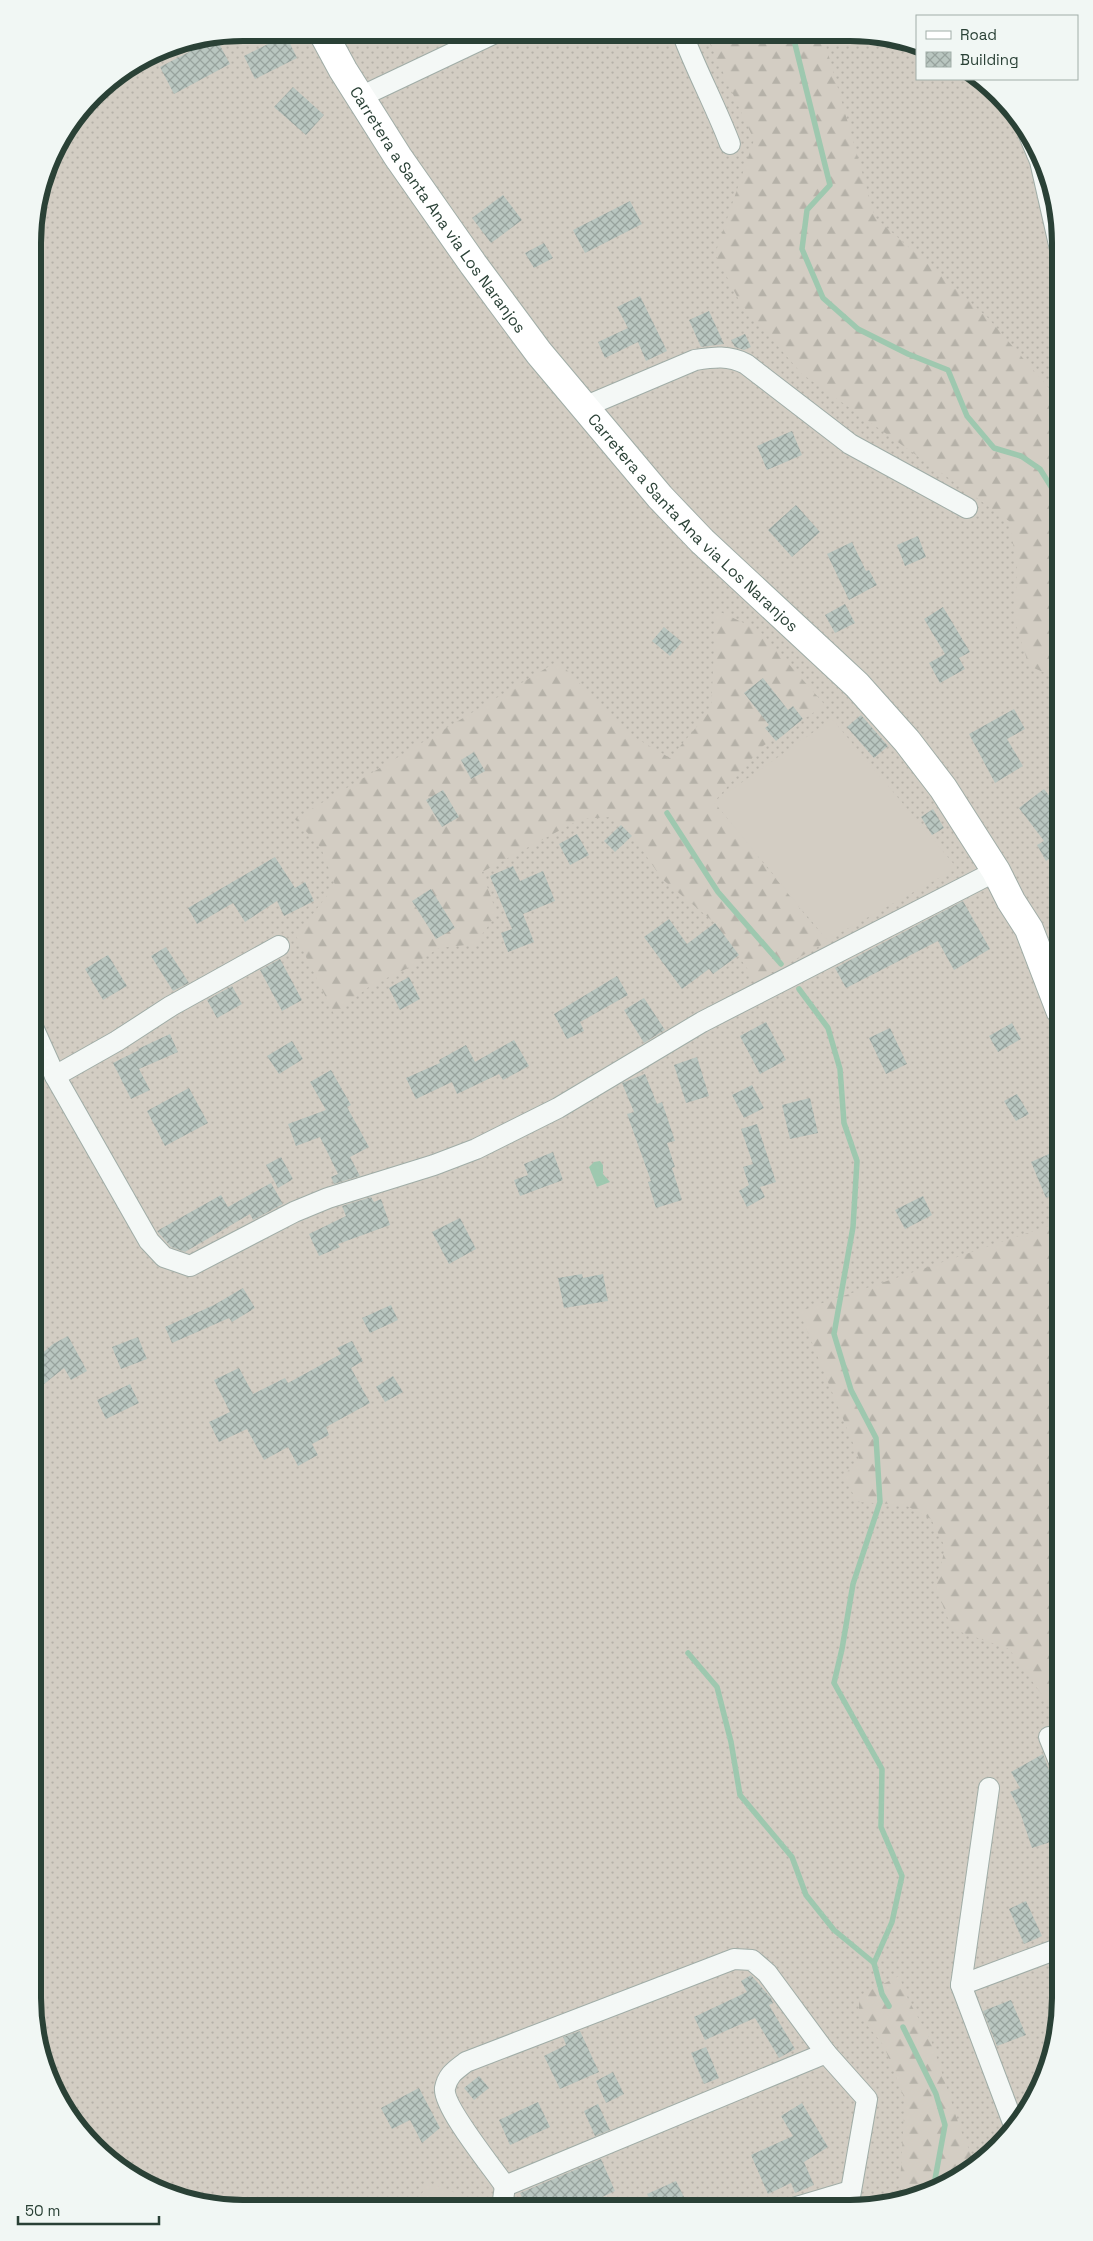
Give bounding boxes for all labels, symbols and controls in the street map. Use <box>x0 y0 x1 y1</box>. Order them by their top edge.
legend <box>916 15 1078 80</box>
text: Road <box>960 25 997 44</box>
text: Building <box>960 50 1019 69</box>
street label: Carretera a Santa Ana via Los Naranjos <box>345 83 531 337</box>
street label: Carretera a Santa Ana via Los Naranjos <box>583 409 803 636</box>
scale bar <box>18 2194 159 2226</box>
text: 50 m <box>25 2201 60 2220</box>

